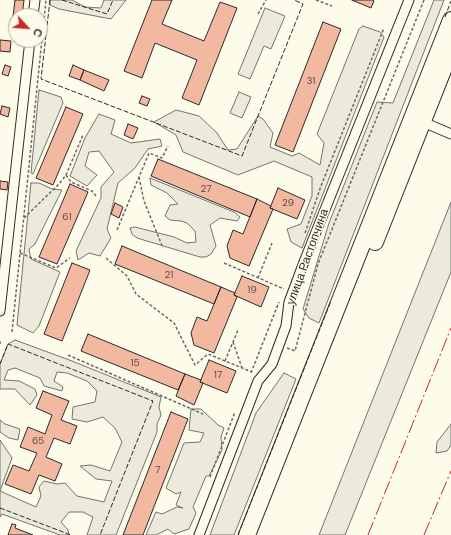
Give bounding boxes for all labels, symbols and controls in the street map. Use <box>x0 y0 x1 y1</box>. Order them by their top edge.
north arrow <box>8 8 48 48</box>
text: С <box>30 26 46 39</box>
house number: 31 <box>307 75 315 87</box>
house number: 27 <box>201 183 211 195</box>
house number: 29 <box>282 197 294 209</box>
street label: улица Растопчина <box>284 207 332 307</box>
house number: 61 <box>62 211 72 223</box>
house number: 21 <box>165 269 173 281</box>
house number: 19 <box>247 284 257 296</box>
house number: 15 <box>130 357 140 369</box>
house number: 17 <box>214 369 222 381</box>
house number: 65 <box>32 435 44 447</box>
house number: 7 <box>155 464 161 476</box>

